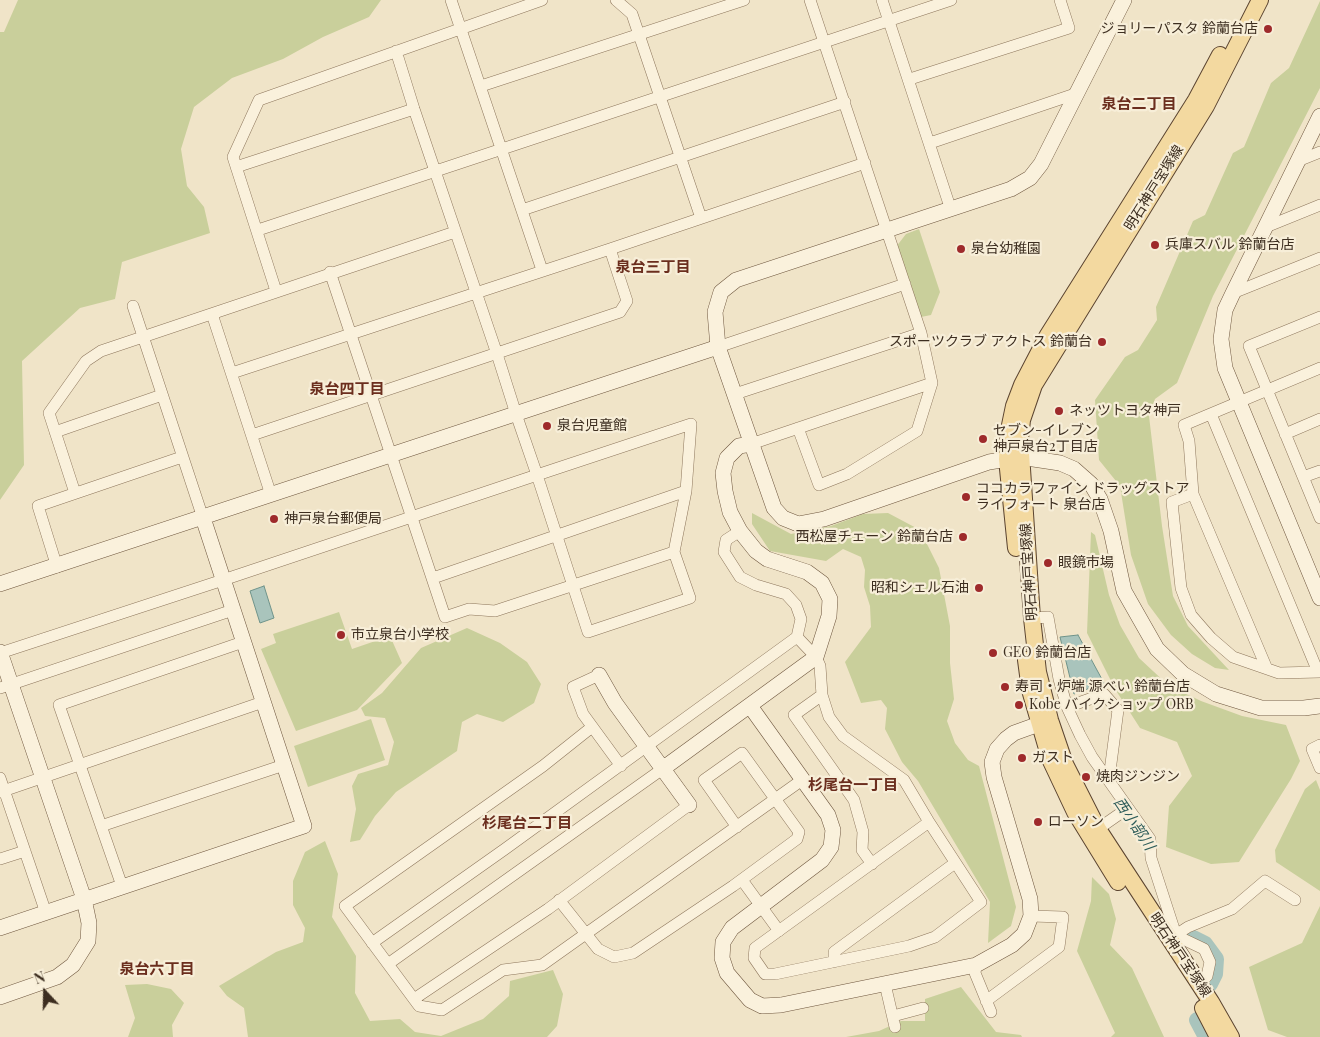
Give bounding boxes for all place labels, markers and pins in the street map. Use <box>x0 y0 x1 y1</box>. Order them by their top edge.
place label: ジョリーパスタ 鈴蘭台店 <box>1101 21 1258 37</box>
marker: ジョリーパスタ 鈴蘭台店 <box>1262 23 1274 35</box>
place label: 兵庫スバル 鈴蘭台店 <box>1165 237 1294 253</box>
marker: 兵庫スバル 鈴蘭台店 <box>1149 239 1161 251</box>
place label: 泉台幼稚園 <box>971 241 1041 257</box>
marker: 泉台幼稚園 <box>955 243 967 255</box>
place label: スポーツクラブ アクトス 鈴蘭台 <box>889 334 1092 350</box>
marker: スポーツクラブ アクトス 鈴蘭台 <box>1096 336 1108 348</box>
place label: ネッツトヨタ神戸 <box>1069 403 1181 419</box>
marker: ネッツトヨタ神戸 <box>1053 405 1065 417</box>
place label: 泉台児童館 <box>557 418 627 434</box>
marker: 泉台児童館 <box>541 420 553 432</box>
place label: セブン-イレブン 神戸泉台2丁目店 <box>993 423 1098 456</box>
marker: セブン-イレブン 神戸泉台2丁目店 <box>977 433 989 445</box>
place label: ココカラファイン ドラッグストア ライフォート 泉台店 <box>976 481 1189 514</box>
marker: ココカラファイン ドラッグストア ライフォート 泉台店 <box>960 491 972 503</box>
place label: 神戸泉台郵便局 <box>284 511 382 527</box>
marker: 神戸泉台郵便局 <box>268 513 280 525</box>
place label: 西松屋チェーン 鈴蘭台店 <box>796 529 953 545</box>
marker: 西松屋チェーン 鈴蘭台店 <box>957 531 969 543</box>
place label: 眼鏡市場 <box>1058 555 1114 571</box>
marker: 眼鏡市場 <box>1042 557 1054 569</box>
place label: 昭和シェル石油 <box>871 580 969 596</box>
marker: 昭和シェル石油 <box>973 582 985 594</box>
place label: 市立泉台小学校 <box>351 627 449 643</box>
marker: 市立泉台小学校 <box>335 629 347 641</box>
place label: GEO 鈴蘭台店 <box>1003 645 1091 661</box>
marker: GEO 鈴蘭台店 <box>987 647 999 659</box>
place label: 寿司・炉端 源べい 鈴蘭台店 <box>1015 679 1190 695</box>
marker: 寿司・炉端 源べい 鈴蘭台店 <box>999 681 1011 693</box>
place label: Kobe バイクショップ ORB <box>1029 697 1194 713</box>
marker: Kobe バイクショップ ORB <box>1013 699 1025 711</box>
place label: ガスト <box>1032 750 1074 766</box>
marker: ガスト <box>1016 752 1028 764</box>
place label: 焼肉ジンジン <box>1096 769 1180 785</box>
marker: 焼肉ジンジン <box>1080 771 1092 783</box>
place label: ローソン <box>1048 814 1104 830</box>
marker: ローソン <box>1032 816 1044 828</box>

